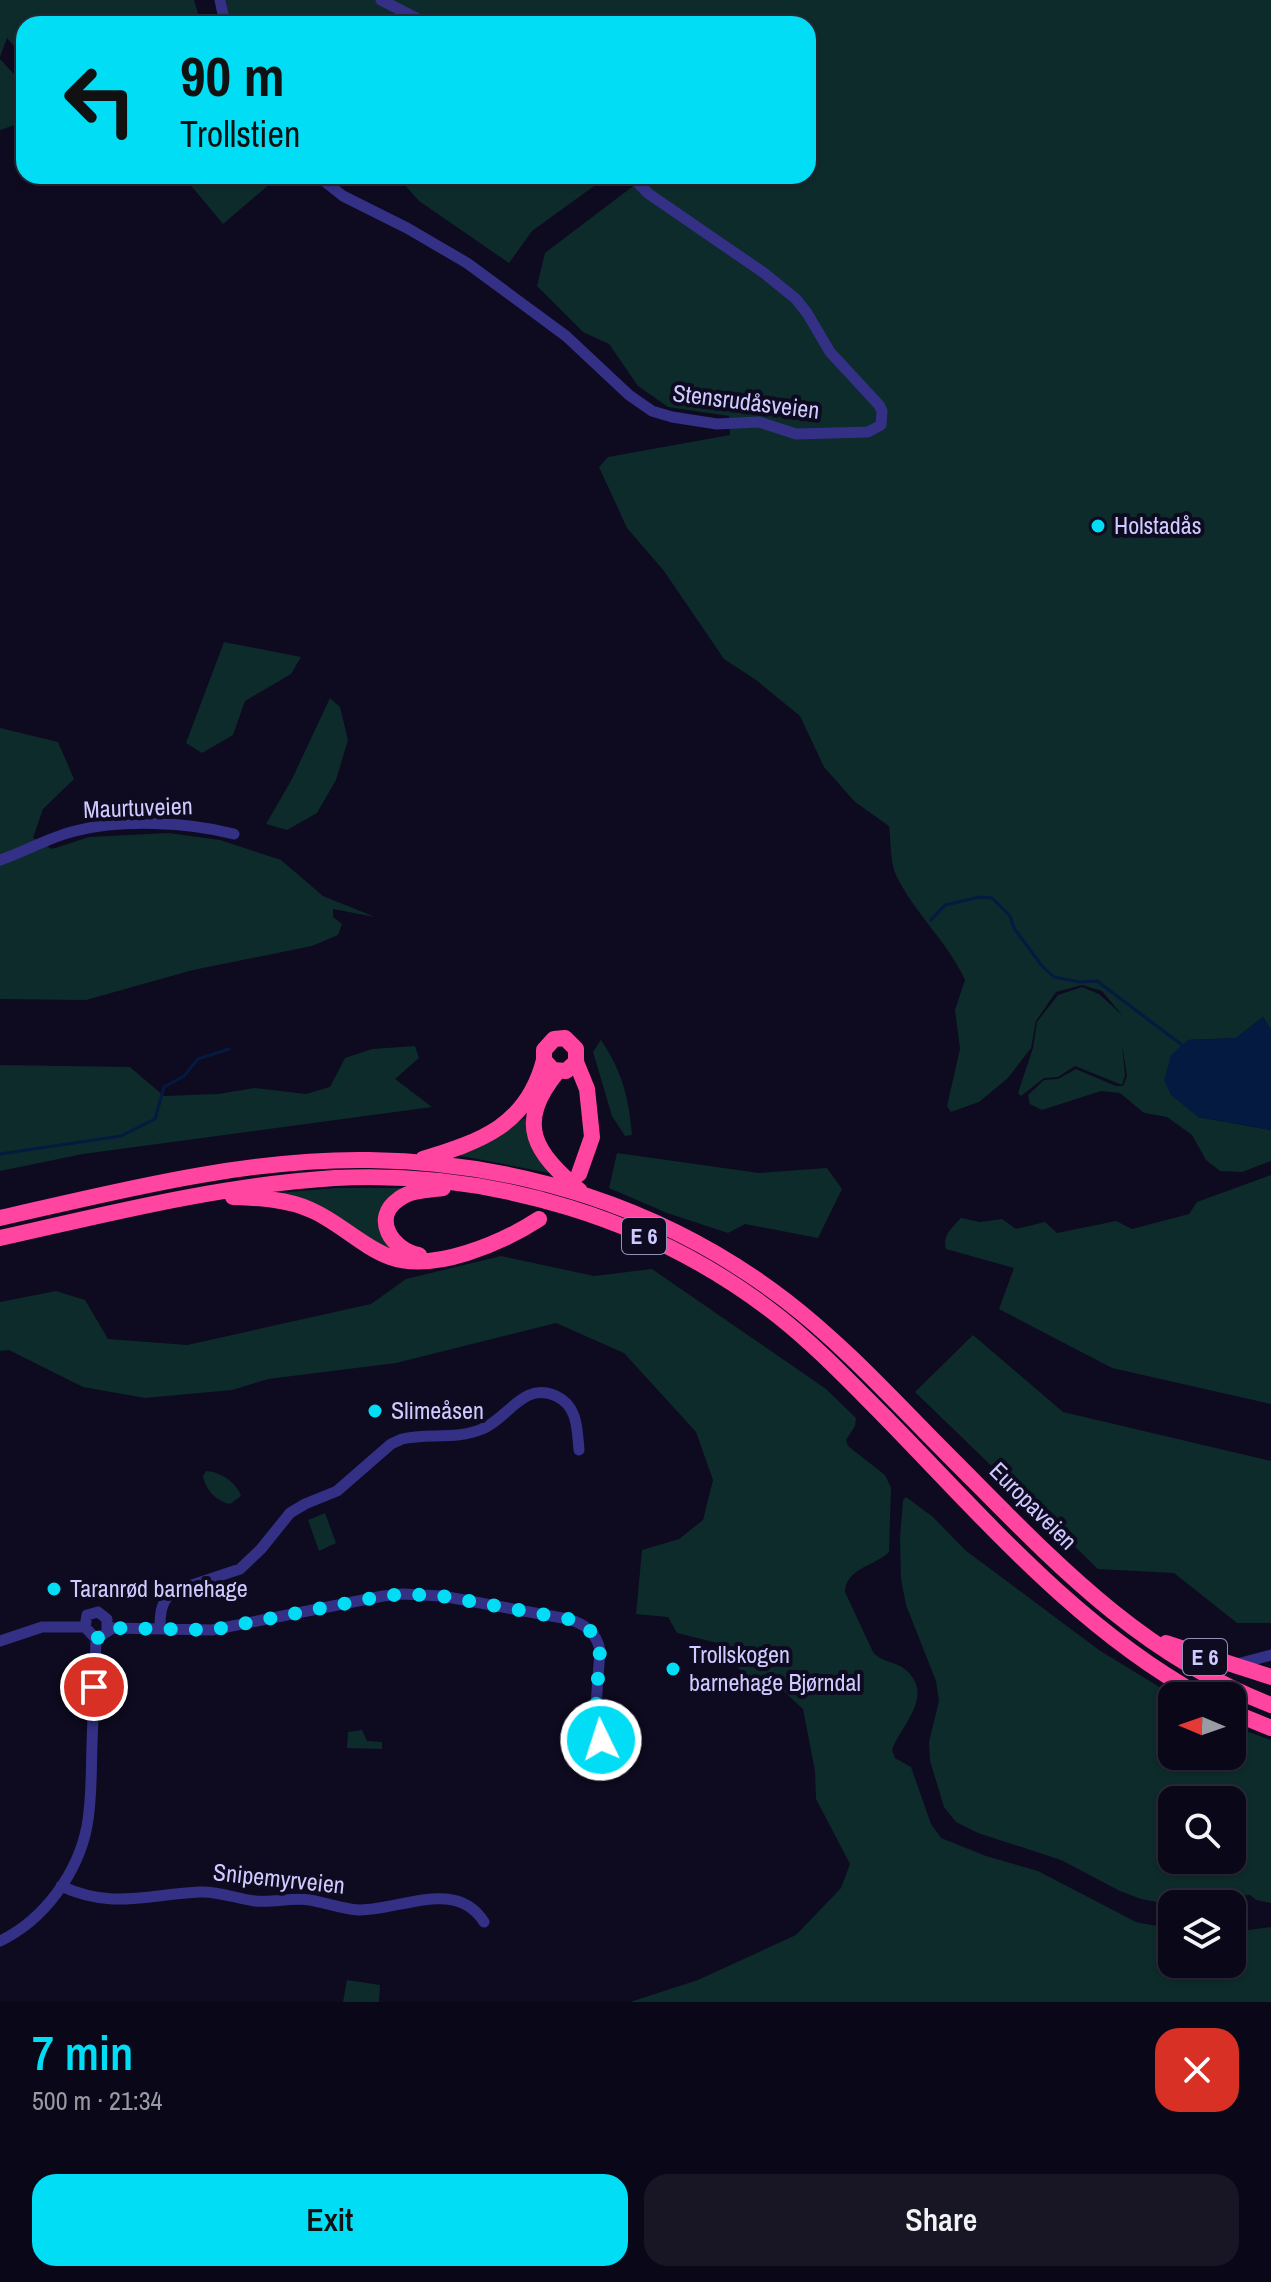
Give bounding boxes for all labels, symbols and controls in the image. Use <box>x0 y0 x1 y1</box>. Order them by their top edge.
text: 90 m <box>180 38 285 113</box>
icon: left <box>48 48 152 152</box>
text: Trollstien <box>180 110 300 158</box>
street label: Stensrudåsveien <box>671 376 821 426</box>
place label: Holstadås <box>1114 509 1202 541</box>
marker: Holstadås <box>1089 517 1107 535</box>
street label: Maurtuveien <box>83 789 193 825</box>
road number: E 6 <box>622 1218 666 1254</box>
place label: Slimeåsen <box>391 1394 484 1426</box>
marker: Slimeåsen <box>366 1402 384 1420</box>
street label: Europaveien <box>983 1455 1084 1556</box>
place label: Taranrød barnehage <box>70 1572 248 1604</box>
marker: Taranrød barnehage <box>45 1580 63 1598</box>
place label: Trollskogen barnehage Bjørndal <box>689 1638 861 1698</box>
road number: E 6 <box>1183 1639 1227 1675</box>
pin <box>60 1653 128 1721</box>
marker: Trollskogen barnehage Bjørndal <box>664 1660 682 1678</box>
icon: arrive <box>72 1665 116 1709</box>
north arrow <box>1158 1682 1246 1770</box>
map controls <box>1158 1682 1246 1978</box>
position arrow <box>559 1698 643 1782</box>
button: search <box>1158 1786 1246 1874</box>
street label: Snipemyrveien <box>212 1855 347 1901</box>
button: layers <box>1158 1890 1246 1978</box>
text: 7 min <box>32 2020 133 2085</box>
button: close <box>1155 2028 1239 2112</box>
text: 500 m · 21:34 <box>32 2083 162 2118</box>
button: Exit <box>32 2174 628 2266</box>
button: Share <box>644 2174 1239 2266</box>

